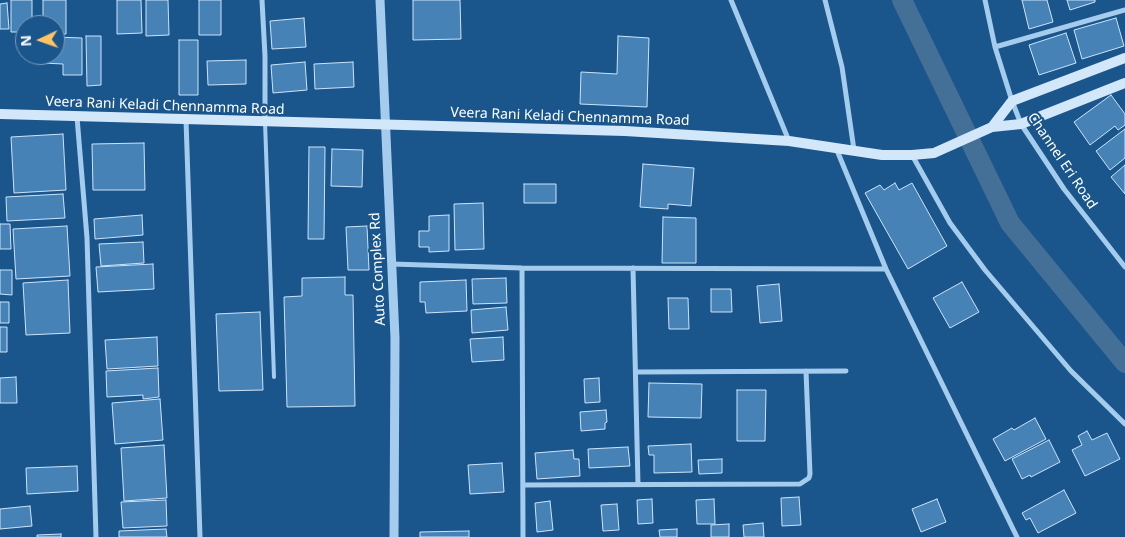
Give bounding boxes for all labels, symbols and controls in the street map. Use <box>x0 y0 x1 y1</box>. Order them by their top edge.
north arrow <box>15 15 65 65</box>
text: N <box>16 35 35 47</box>
street label: Veera Rani Keladi Chennamma Road <box>45 93 285 119</box>
street label: Veera Rani Keladi Chennamma Road <box>450 104 690 130</box>
street label: Channel Eri Road <box>1024 110 1100 212</box>
street label: Auto Complex Rd <box>367 212 389 326</box>

